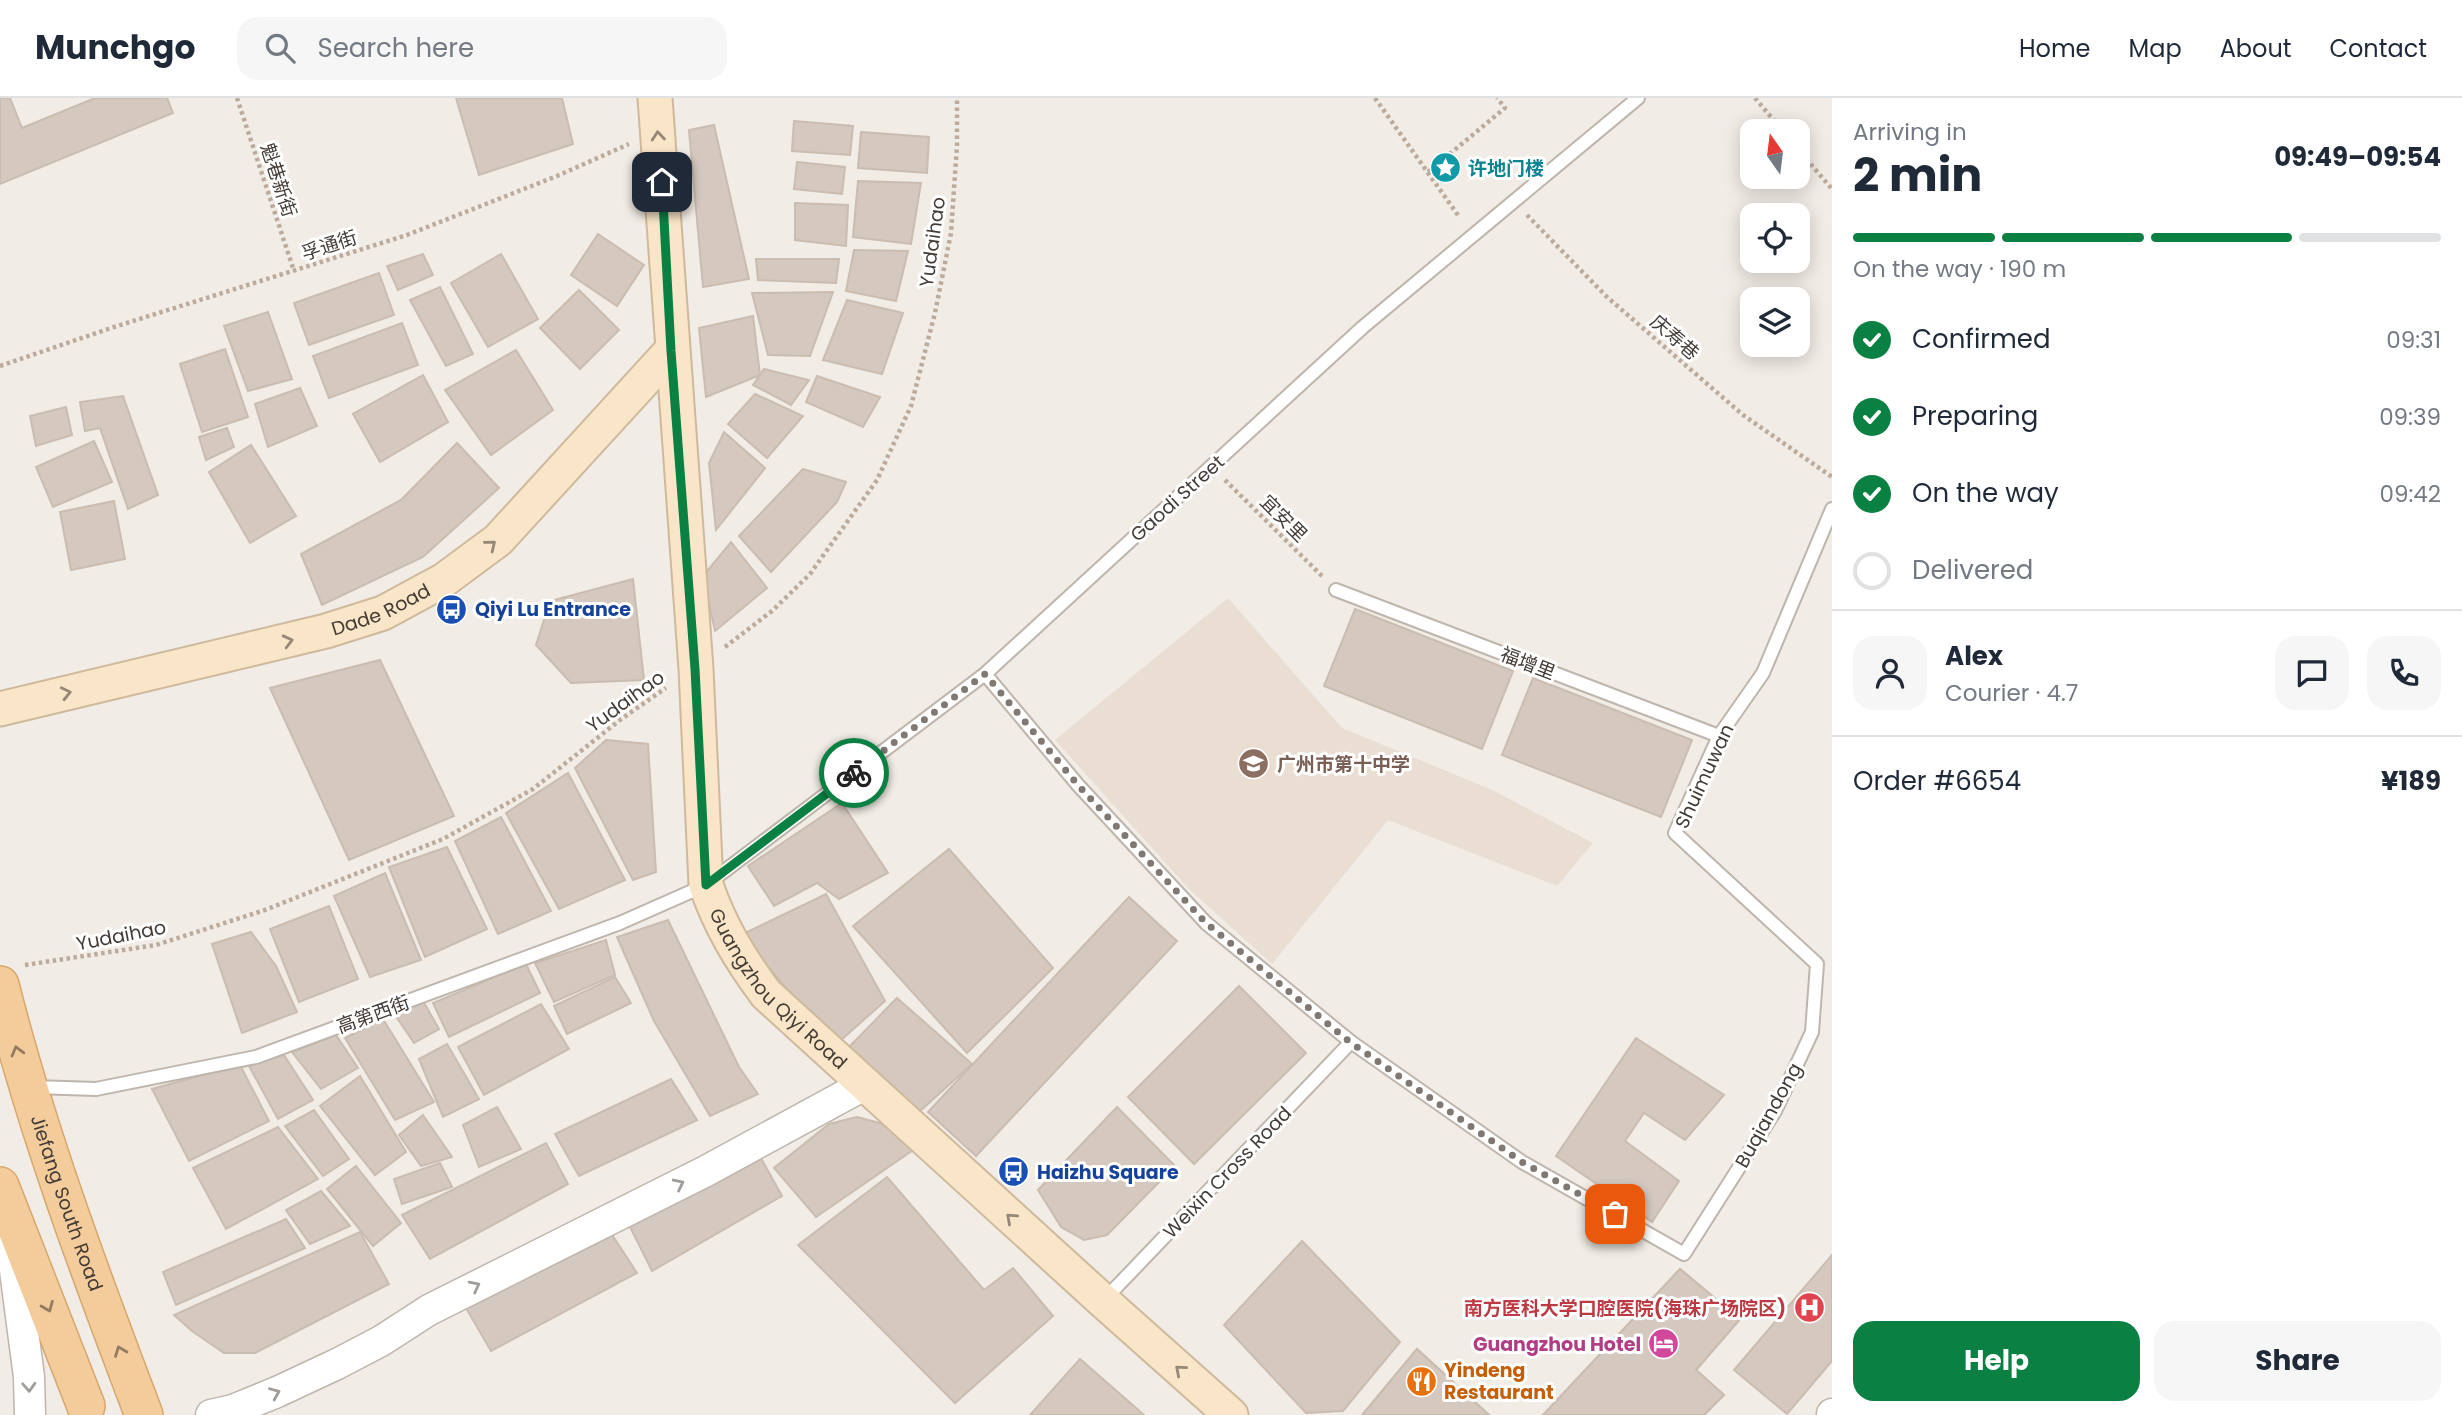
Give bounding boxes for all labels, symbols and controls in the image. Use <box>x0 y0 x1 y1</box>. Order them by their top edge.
search box <box>237 17 727 80</box>
text: Munchgo <box>35 24 195 71</box>
icon: search <box>261 29 299 67</box>
text: Search here <box>317 30 474 66</box>
text: Home <box>2019 32 2091 65</box>
text: Map <box>2129 32 2182 65</box>
text: About <box>2220 32 2291 65</box>
text: Contact <box>2329 32 2427 65</box>
text: Arriving in <box>1853 116 1967 148</box>
north arrow <box>1740 119 1810 189</box>
map controls <box>1740 119 1810 357</box>
one-way arrow <box>651 130 666 141</box>
text: 09:49–09:54 <box>2274 139 2441 175</box>
street label: 魁巷新街 <box>254 140 303 220</box>
text: 2 min <box>1853 143 1982 207</box>
place icon: 许地门楼 <box>1428 151 1462 185</box>
pin <box>632 152 692 212</box>
place label: 许地门楼 <box>1468 155 1544 182</box>
icon: home <box>643 163 681 201</box>
street label: Yudaihao <box>913 195 952 289</box>
button: locate <box>1740 203 1810 273</box>
street label: 孚通街 <box>298 224 360 267</box>
text: On the way · 190 m <box>1853 253 2066 285</box>
button: layers <box>1740 287 1810 357</box>
street label: 庆寿巷 <box>1644 308 1705 366</box>
icon: check <box>1853 321 1891 359</box>
text: Confirmed <box>1912 321 2050 357</box>
text: 09:31 <box>2386 324 2441 356</box>
icon: check <box>1853 398 1891 436</box>
text: Preparing <box>1912 398 2038 434</box>
text: 09:39 <box>2379 401 2441 433</box>
street label: Gaodi Street <box>1124 449 1230 548</box>
icon: check <box>1853 475 1891 513</box>
text: On the way <box>1912 475 2059 511</box>
text: 09:42 <box>2379 478 2441 510</box>
street label: 宜安里 <box>1254 489 1313 548</box>
one-way arrow <box>484 540 496 553</box>
text: Delivered <box>1912 552 2033 588</box>
street label: Dade Road <box>328 577 435 643</box>
bus stop icon: Qiyi Lu Entrance <box>435 592 469 626</box>
place label: Qiyi Lu Entrance <box>475 596 631 623</box>
one-way arrow <box>282 635 294 649</box>
button: person <box>1853 636 1927 710</box>
button: chat <box>2275 636 2349 710</box>
button: phone <box>2367 636 2441 710</box>
text: Alex <box>1945 638 2003 674</box>
street label: 福增里 <box>1496 641 1559 686</box>
street label: Yudaihao <box>581 664 670 739</box>
text: Courier · 4.7 <box>1945 677 2078 709</box>
one-way arrow <box>60 687 72 701</box>
street label: Shuimuwan <box>1668 720 1740 833</box>
courier <box>819 738 889 808</box>
school or university icon: 广州市第十中学 <box>1237 747 1271 781</box>
place label: 广州市第十中学 <box>1277 751 1410 778</box>
icon: bike <box>835 754 873 792</box>
text: Order #6654 <box>1853 763 2021 799</box>
text: ¥189 <box>2381 763 2441 799</box>
street label: Guangzhou Qiyi Road <box>703 904 853 1076</box>
street label: Yudaihao <box>74 914 168 957</box>
street label: 高第西街 <box>333 989 414 1040</box>
one-way arrow <box>11 1045 25 1057</box>
street label: Buqiandong <box>1728 1058 1808 1173</box>
street label: Weixin Cross Road <box>1157 1100 1298 1244</box>
street label: Jiefang South Road <box>24 1111 109 1295</box>
bus stop icon: Haizhu Square <box>997 1155 1031 1189</box>
place label: Haizhu Square <box>1037 1159 1179 1186</box>
one-way arrow <box>672 1179 684 1193</box>
pin <box>1585 1184 1645 1244</box>
icon: bag <box>1596 1195 1634 1233</box>
one-way arrow <box>1006 1214 1019 1226</box>
one-way arrow <box>468 1280 480 1294</box>
hospital icon: 南方医科大学口腔医院(海珠广场院区) <box>1792 1291 1826 1325</box>
place label: 南方医科大学口腔医院(海珠广场院区) <box>1464 1295 1786 1322</box>
one-way arrow <box>40 1300 54 1312</box>
button: Help <box>1853 1321 2140 1401</box>
button: Share <box>2154 1321 2441 1401</box>
hotel icon: Guangzhou Hotel <box>1647 1327 1681 1361</box>
place label: Guangzhou Hotel <box>1473 1331 1641 1358</box>
one-way arrow <box>114 1346 128 1358</box>
place label: Yindeng Restaurant <box>1444 1357 1554 1406</box>
restaurant icon: Yindeng Restaurant <box>1404 1364 1438 1398</box>
one-way arrow <box>1176 1366 1189 1378</box>
one-way arrow <box>21 1382 36 1393</box>
one-way arrow <box>268 1387 280 1401</box>

